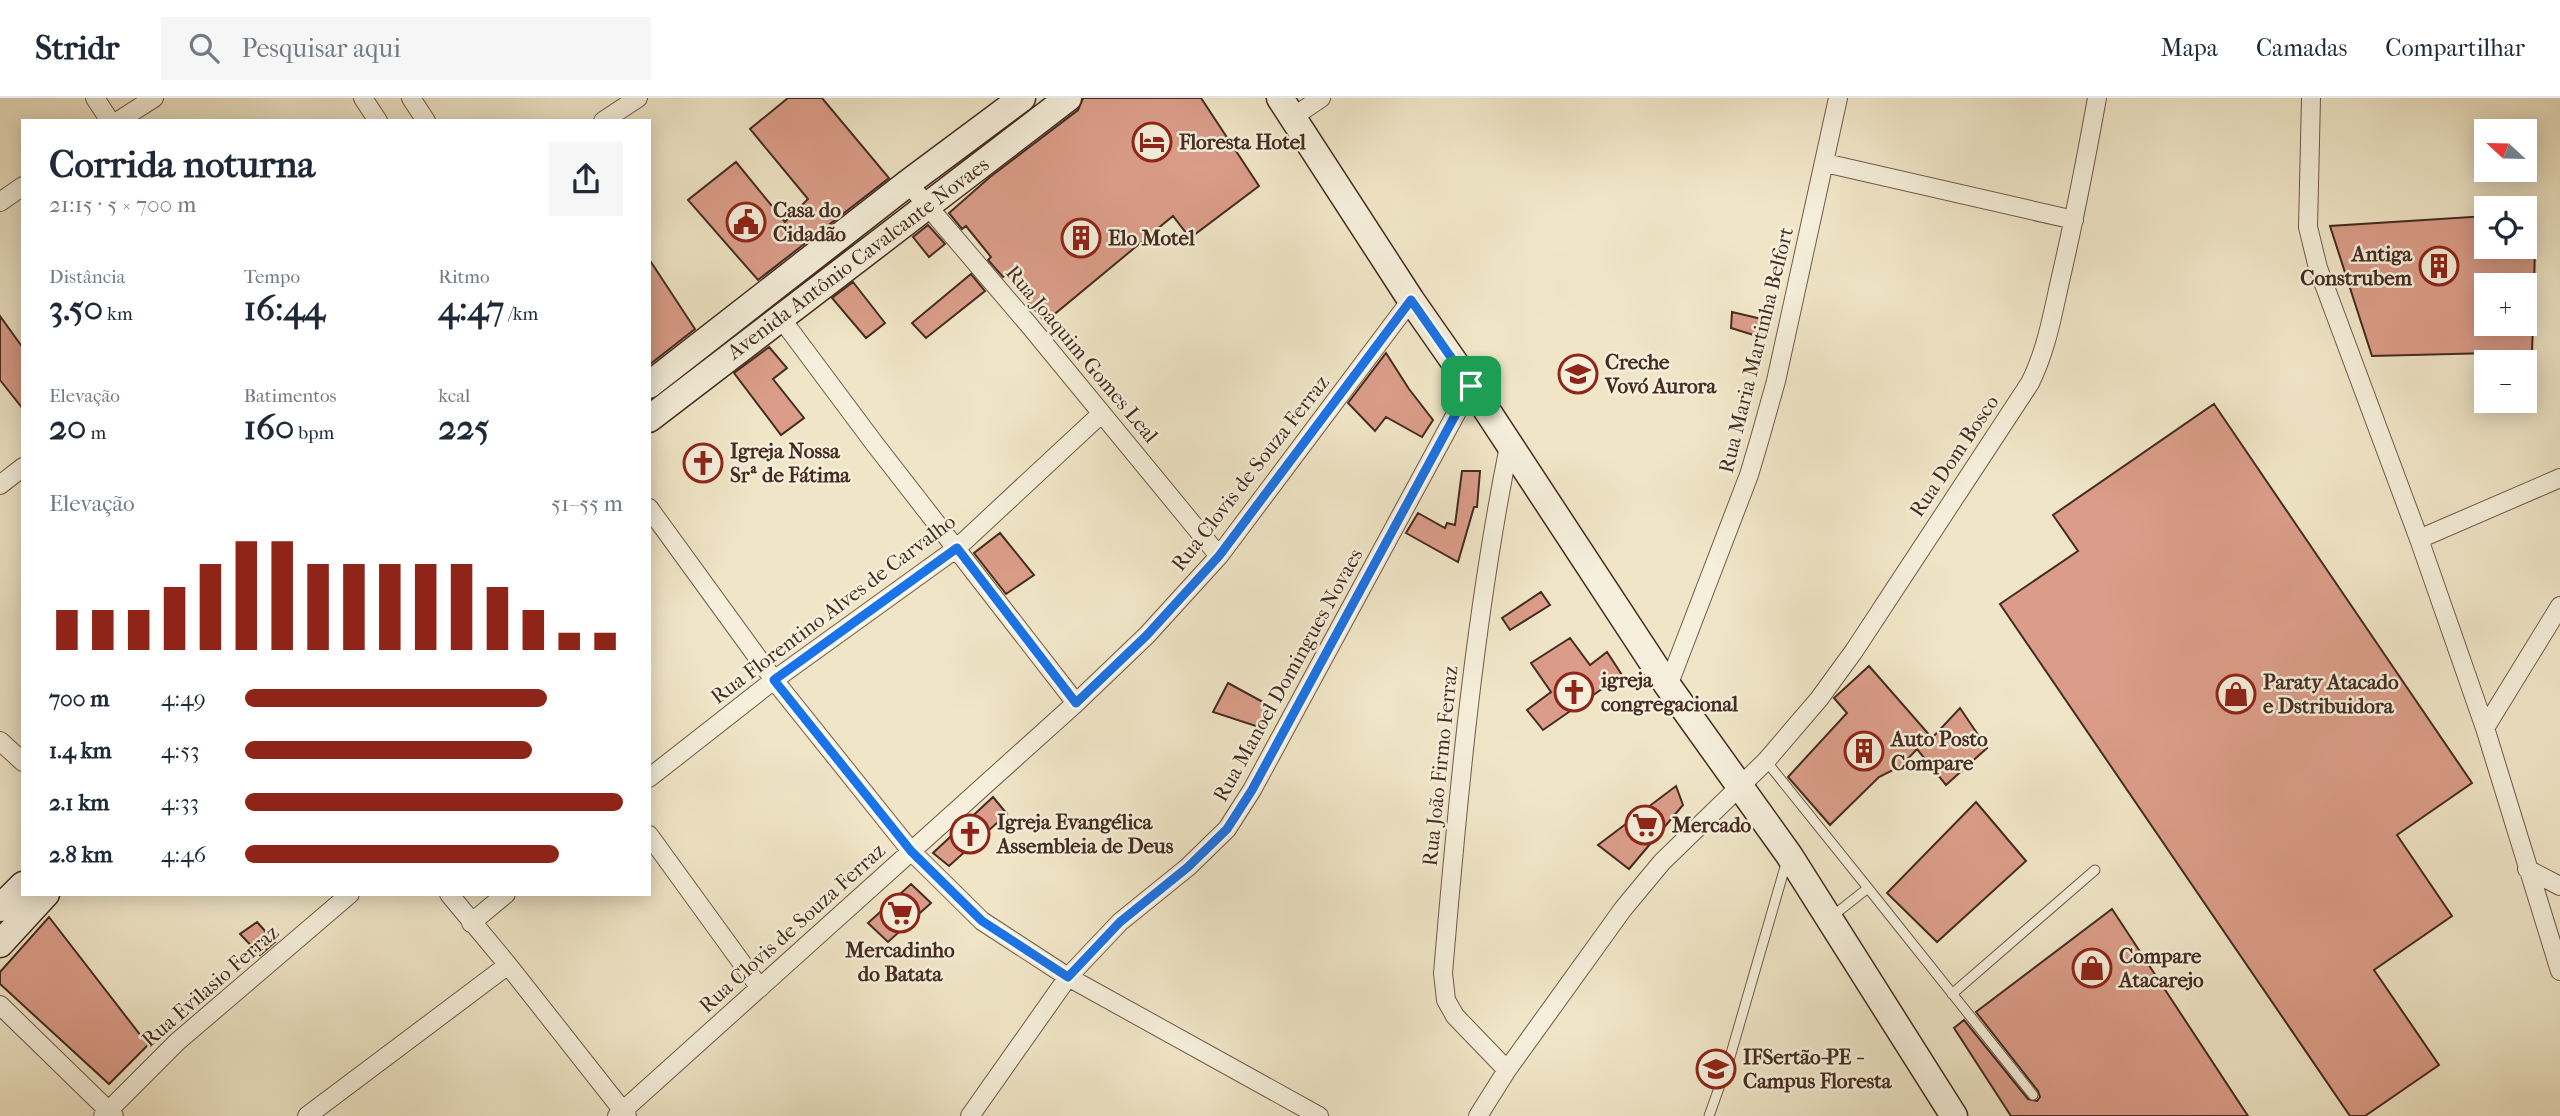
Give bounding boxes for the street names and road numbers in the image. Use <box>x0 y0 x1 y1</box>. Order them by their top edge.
street label: Avenida Antônio Cavalcante Novaes <box>722 152 994 365</box>
street label: Rua Maria Martinha Belfort <box>1714 224 1798 475</box>
street label: Rua Joaquim Gomes Leal <box>1001 261 1163 448</box>
street label: Rua Clovis de Souza Ferraz <box>1166 370 1334 576</box>
street label: Rua Dom Bosco <box>1904 391 2004 521</box>
street label: Rua Florentino Alves de Carvalho <box>706 509 960 709</box>
street label: Rua Manoel Domingues Novaes <box>1208 544 1368 806</box>
street label: Rua João Firmo Ferraz <box>1418 665 1462 867</box>
street label: Rua Clovis de Souza Ferraz <box>694 838 890 1018</box>
street label: Rua Evilasio Ferraz <box>137 920 283 1052</box>

